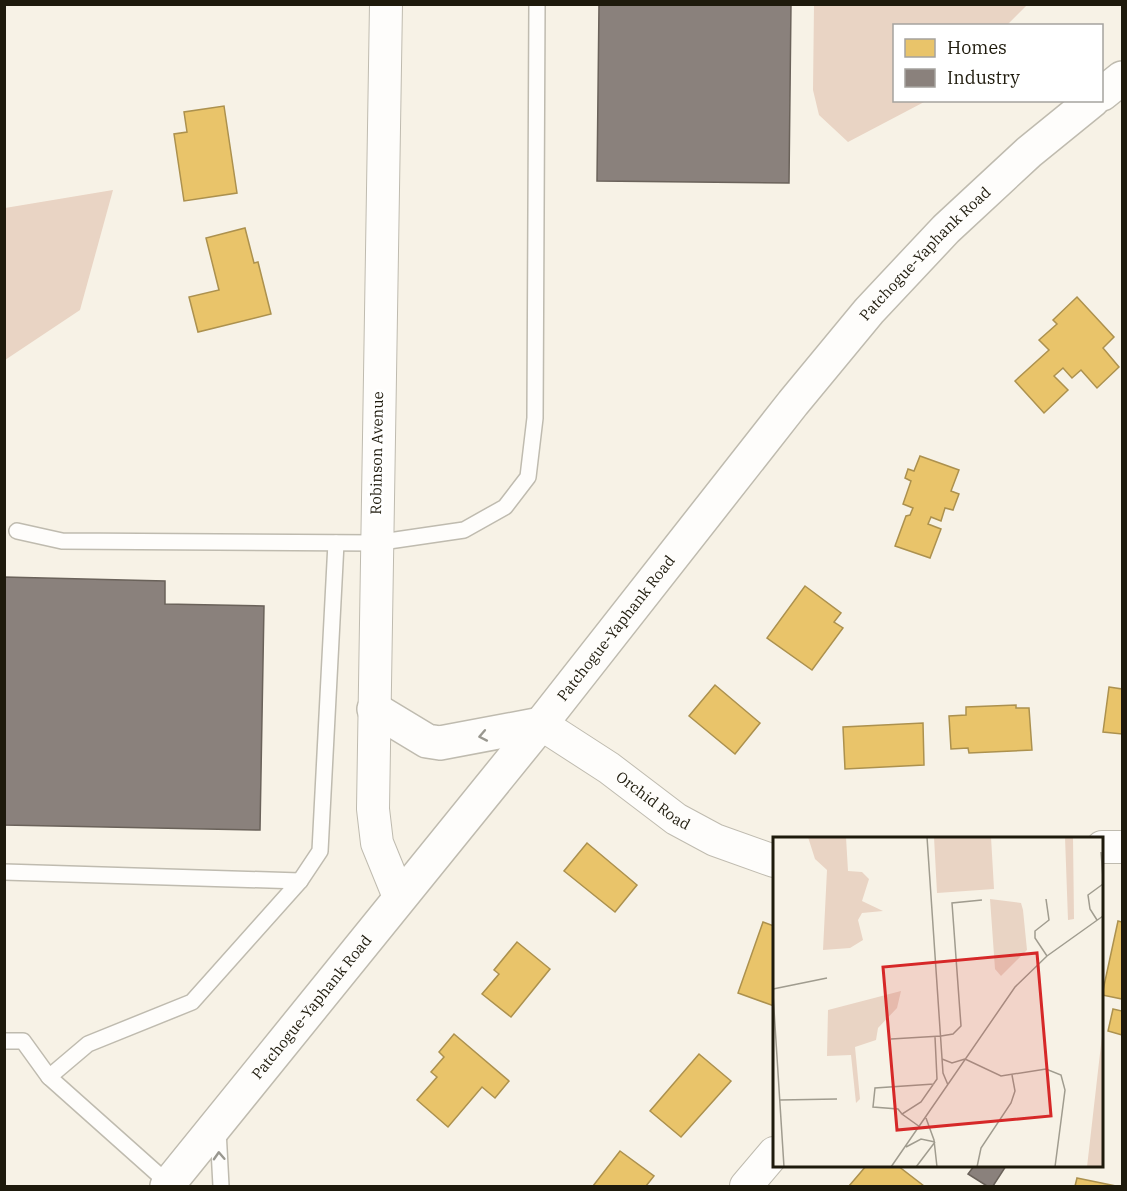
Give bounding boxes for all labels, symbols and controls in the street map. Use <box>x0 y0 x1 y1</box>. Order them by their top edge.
legend <box>893 24 1103 102</box>
text: Homes <box>947 36 1007 59</box>
text: Industry <box>947 66 1020 89</box>
street label: Patchogue-Yaphank Road <box>855 182 994 324</box>
street label: Robinson Avenue <box>366 391 387 515</box>
street label: Patchogue-Yaphank Road <box>553 551 679 705</box>
one-way arrow <box>479 729 489 742</box>
street label: Orchid Road <box>612 767 694 834</box>
inset map <box>773 837 1103 1167</box>
street label: Patchogue-Yaphank Road <box>247 931 375 1083</box>
one-way arrow <box>213 1151 226 1160</box>

